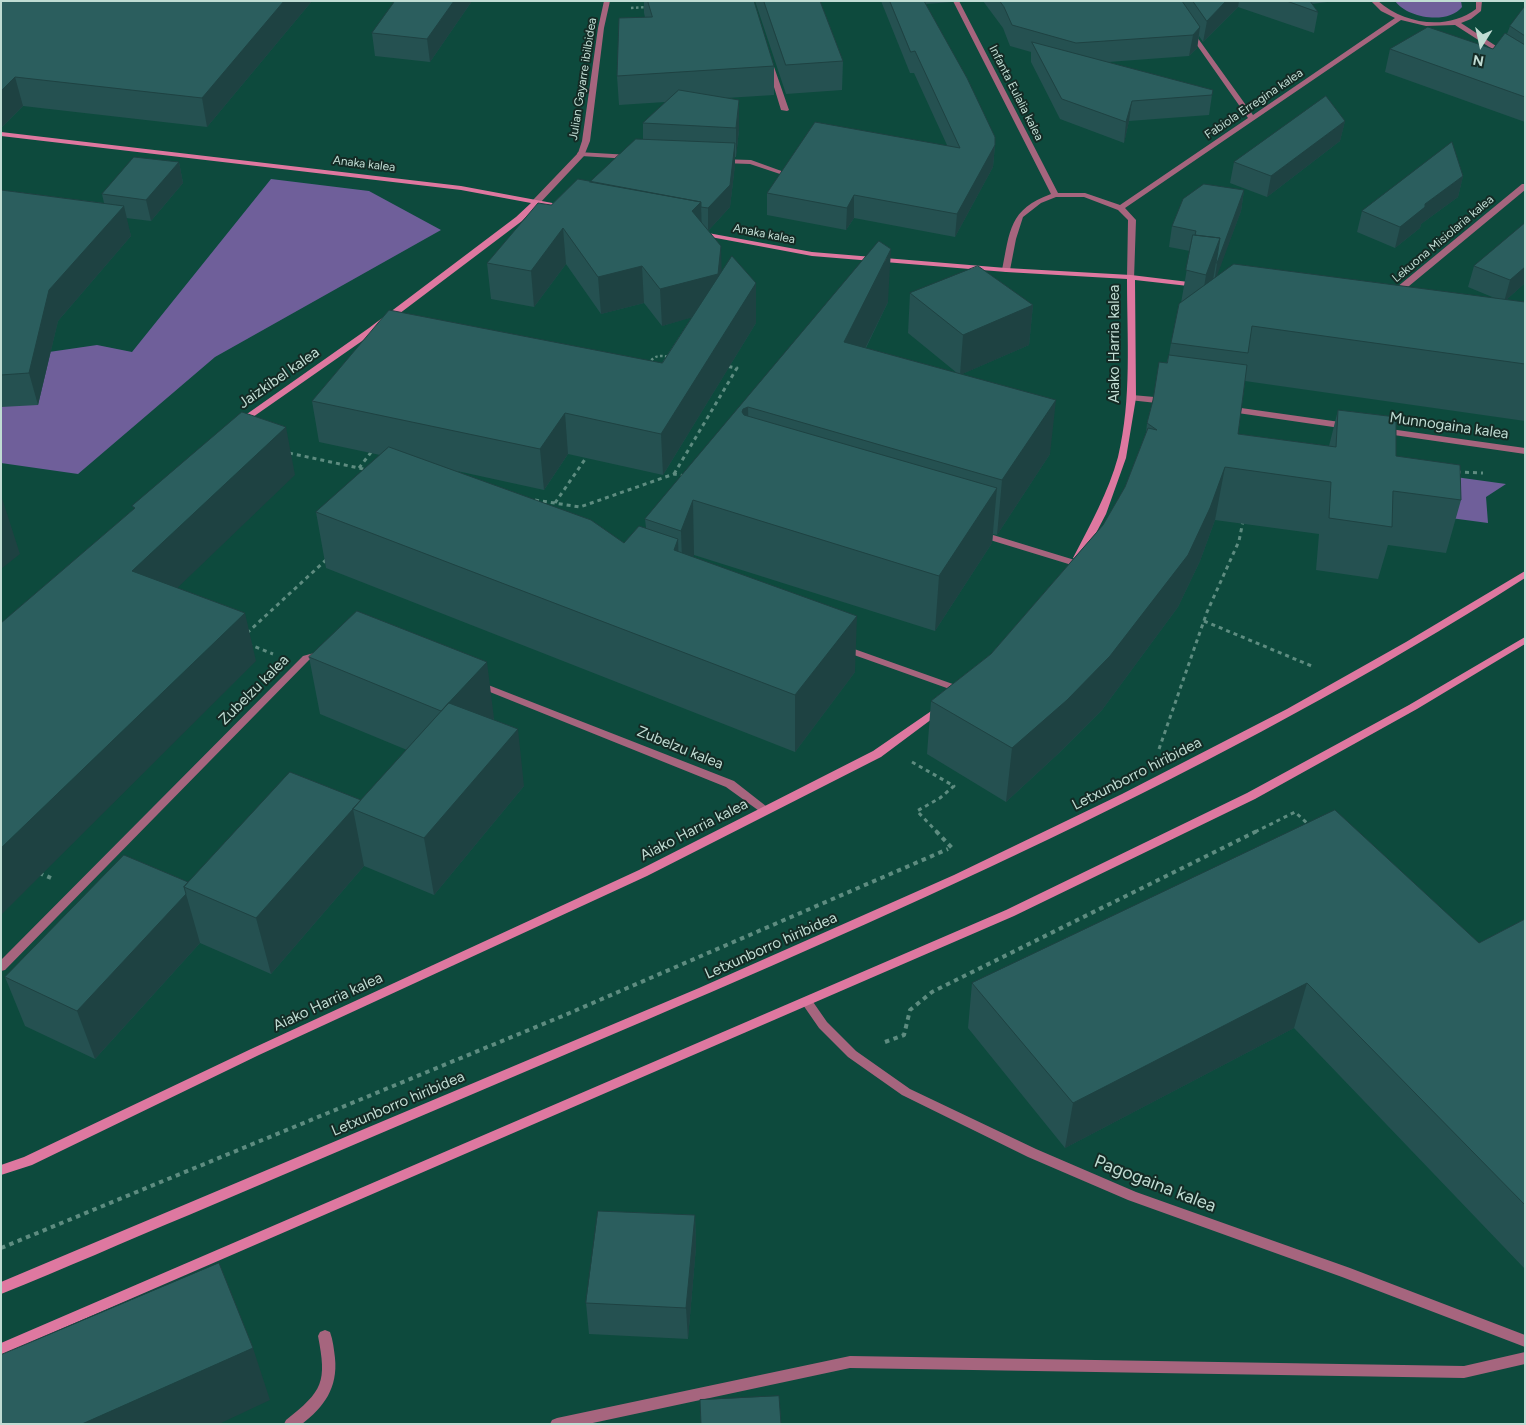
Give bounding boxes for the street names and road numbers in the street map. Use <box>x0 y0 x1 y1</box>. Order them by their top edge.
street label: Julian Gayarre ibilbidea <box>566 17 600 141</box>
street label: Infanta Eulalia kalea <box>986 43 1046 143</box>
street label: Fabiola Erregina kalea <box>1202 66 1306 142</box>
street label: Anaka kalea <box>332 153 396 175</box>
street label: Lekuona Misiolaria kalea <box>1389 192 1497 286</box>
street label: Anaka kalea <box>732 221 796 247</box>
street label: Aiako Harria kalea <box>1106 285 1124 403</box>
street label: Jaizkibel kalea <box>235 343 323 413</box>
street label: Munnogaina kalea <box>1388 409 1510 443</box>
street label: Zubelzu kalea <box>215 651 293 729</box>
street label: Zubelzu kalea <box>634 722 726 774</box>
street label: Letxunborro hiribidea <box>1069 734 1205 814</box>
street label: Aiako Harria kalea <box>637 795 751 865</box>
street label: Letxunborro hiribidea <box>702 909 840 983</box>
street label: Aiako Harria kalea <box>270 969 386 1035</box>
street label: Letxunborro hiribidea <box>329 1068 467 1140</box>
street label: Pagogaina kalea <box>1091 1151 1219 1217</box>

